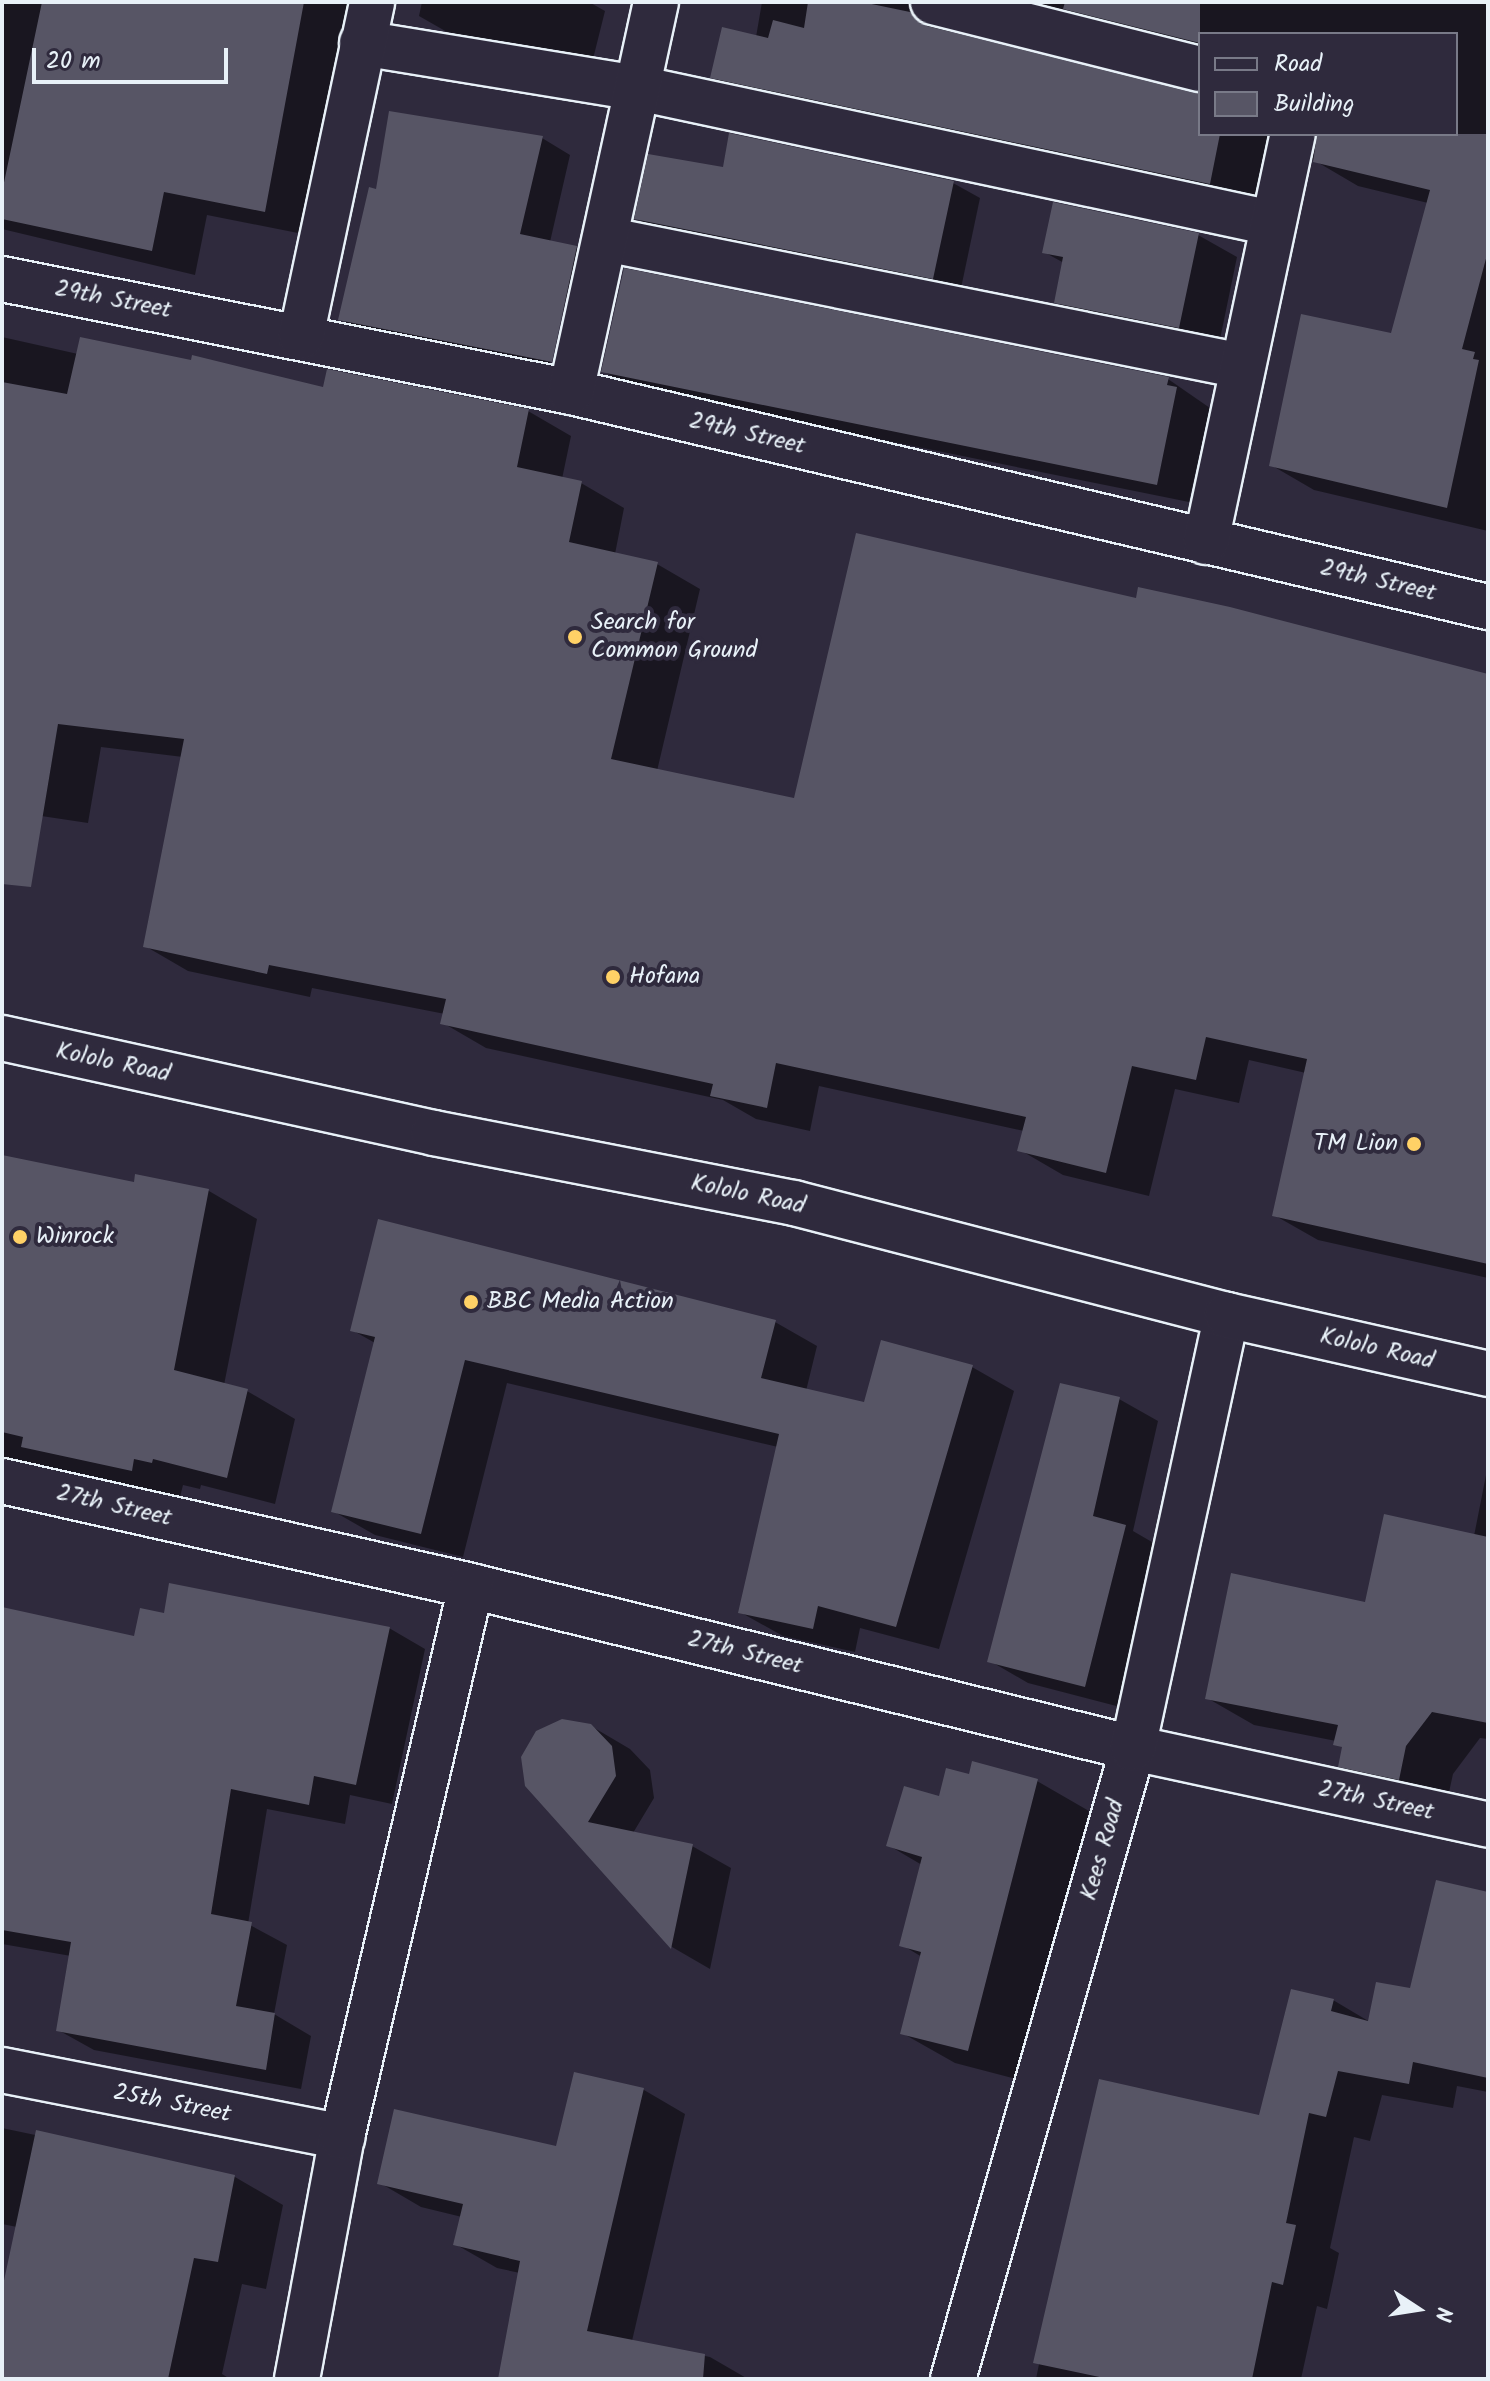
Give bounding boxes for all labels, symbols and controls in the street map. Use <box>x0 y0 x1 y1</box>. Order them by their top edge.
scale bar <box>36 32 232 82</box>
legend <box>1198 32 1458 136</box>
text: 20 m <box>46 42 101 81</box>
text: Road <box>1274 45 1322 84</box>
text: Building <box>1274 85 1354 124</box>
street label: 29th Street <box>52 275 174 325</box>
street label: 29th Street <box>686 407 808 461</box>
street label: 29th Street <box>1317 554 1439 608</box>
place label: Search for Common Ground <box>591 609 758 665</box>
marker: Search for Common Ground <box>566 628 584 646</box>
place label: Hofana <box>629 963 700 991</box>
marker: Hofana <box>604 968 622 986</box>
street label: Kololo Road <box>53 1037 173 1089</box>
place label: TM Lion <box>1314 1130 1398 1158</box>
marker: TM Lion <box>1405 1135 1423 1153</box>
street label: Kololo Road <box>688 1169 808 1221</box>
place label: Winrock <box>36 1223 114 1251</box>
marker: Winrock <box>11 1228 29 1246</box>
place label: BBC Media Action <box>487 1288 674 1316</box>
marker: BBC Media Action <box>462 1293 480 1311</box>
street label: Kololo Road <box>1317 1322 1437 1376</box>
street label: 27th Street <box>53 1479 175 1533</box>
street label: 27th Street <box>684 1625 806 1681</box>
street label: 27th Street <box>1315 1775 1437 1827</box>
street label: Kees Road <box>1075 1796 1131 1904</box>
street label: 25th Street <box>111 2078 233 2130</box>
north arrow <box>1378 2269 1458 2349</box>
text: N <box>1423 2304 1461 2325</box>

